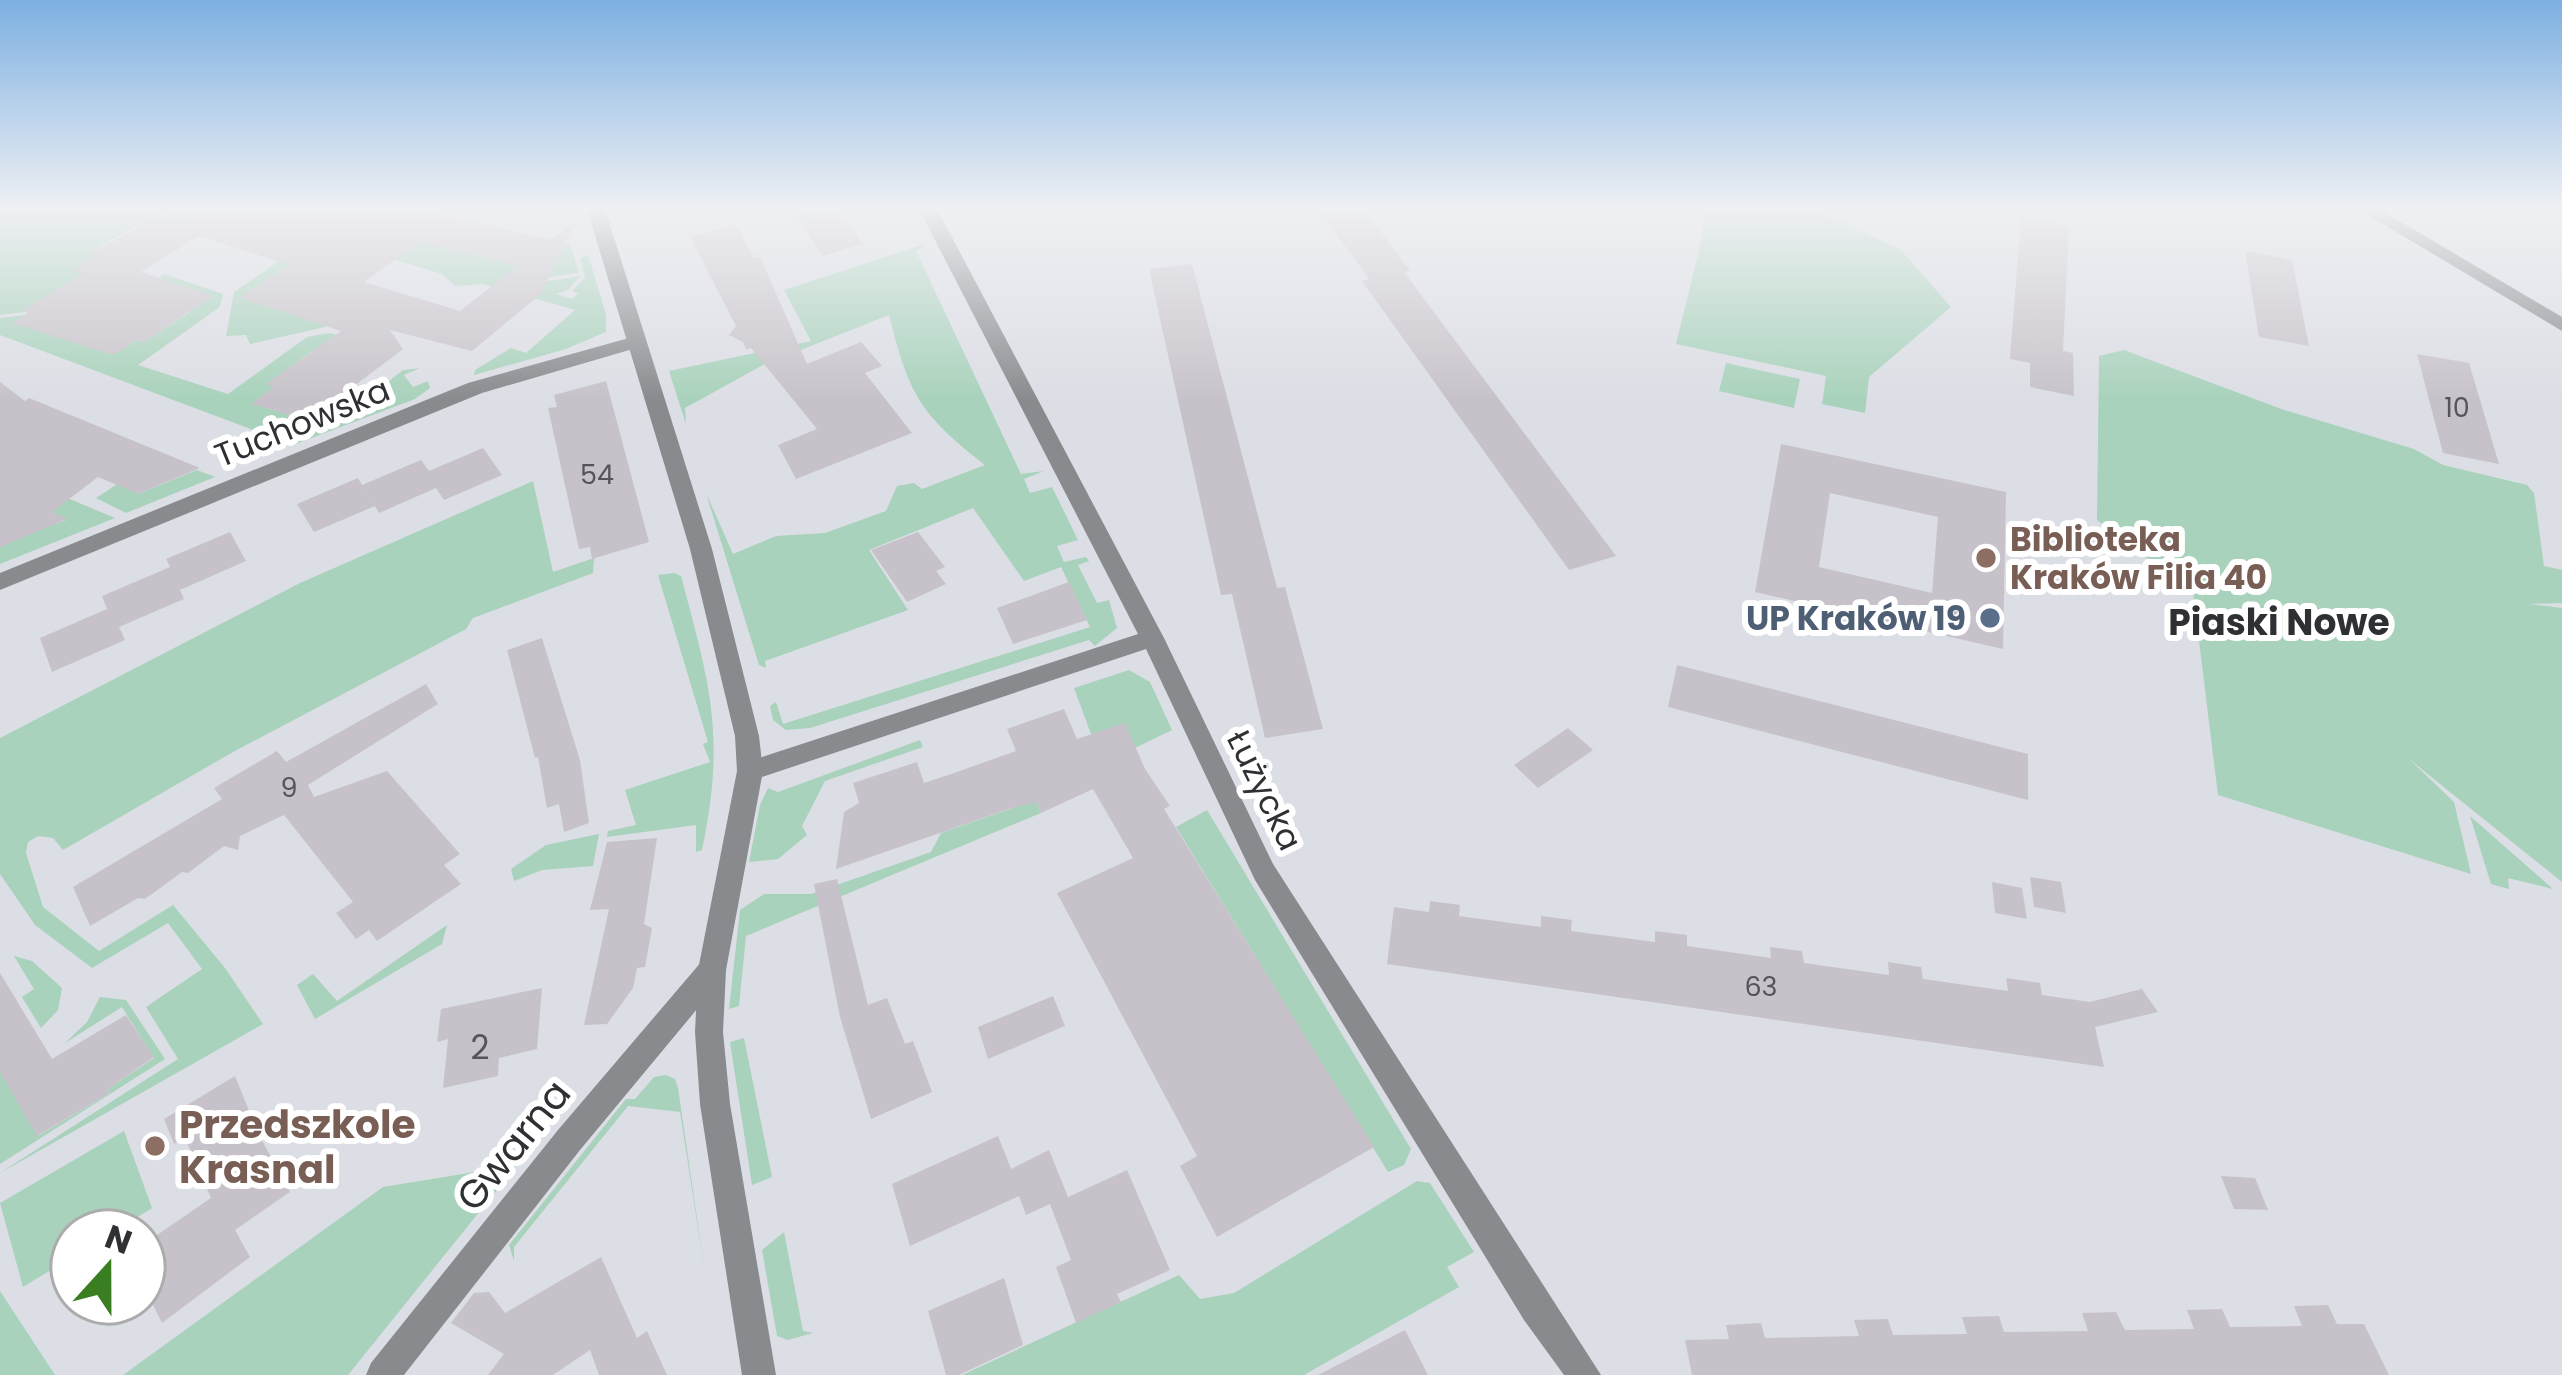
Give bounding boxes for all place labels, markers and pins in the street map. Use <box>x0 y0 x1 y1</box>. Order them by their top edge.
place label: Biblioteka Kraków Filia 40 <box>2010 516 2267 601</box>
marker: Biblioteka Kraków Filia 40 <box>1973 545 1999 571</box>
place label: UP Kraków 19 <box>1746 595 1966 642</box>
marker: UP Kraków 19 <box>1977 605 2003 631</box>
place label: Przedszkole Krasnal <box>179 1097 415 1197</box>
marker: Przedszkole Krasnal <box>142 1133 168 1159</box>

